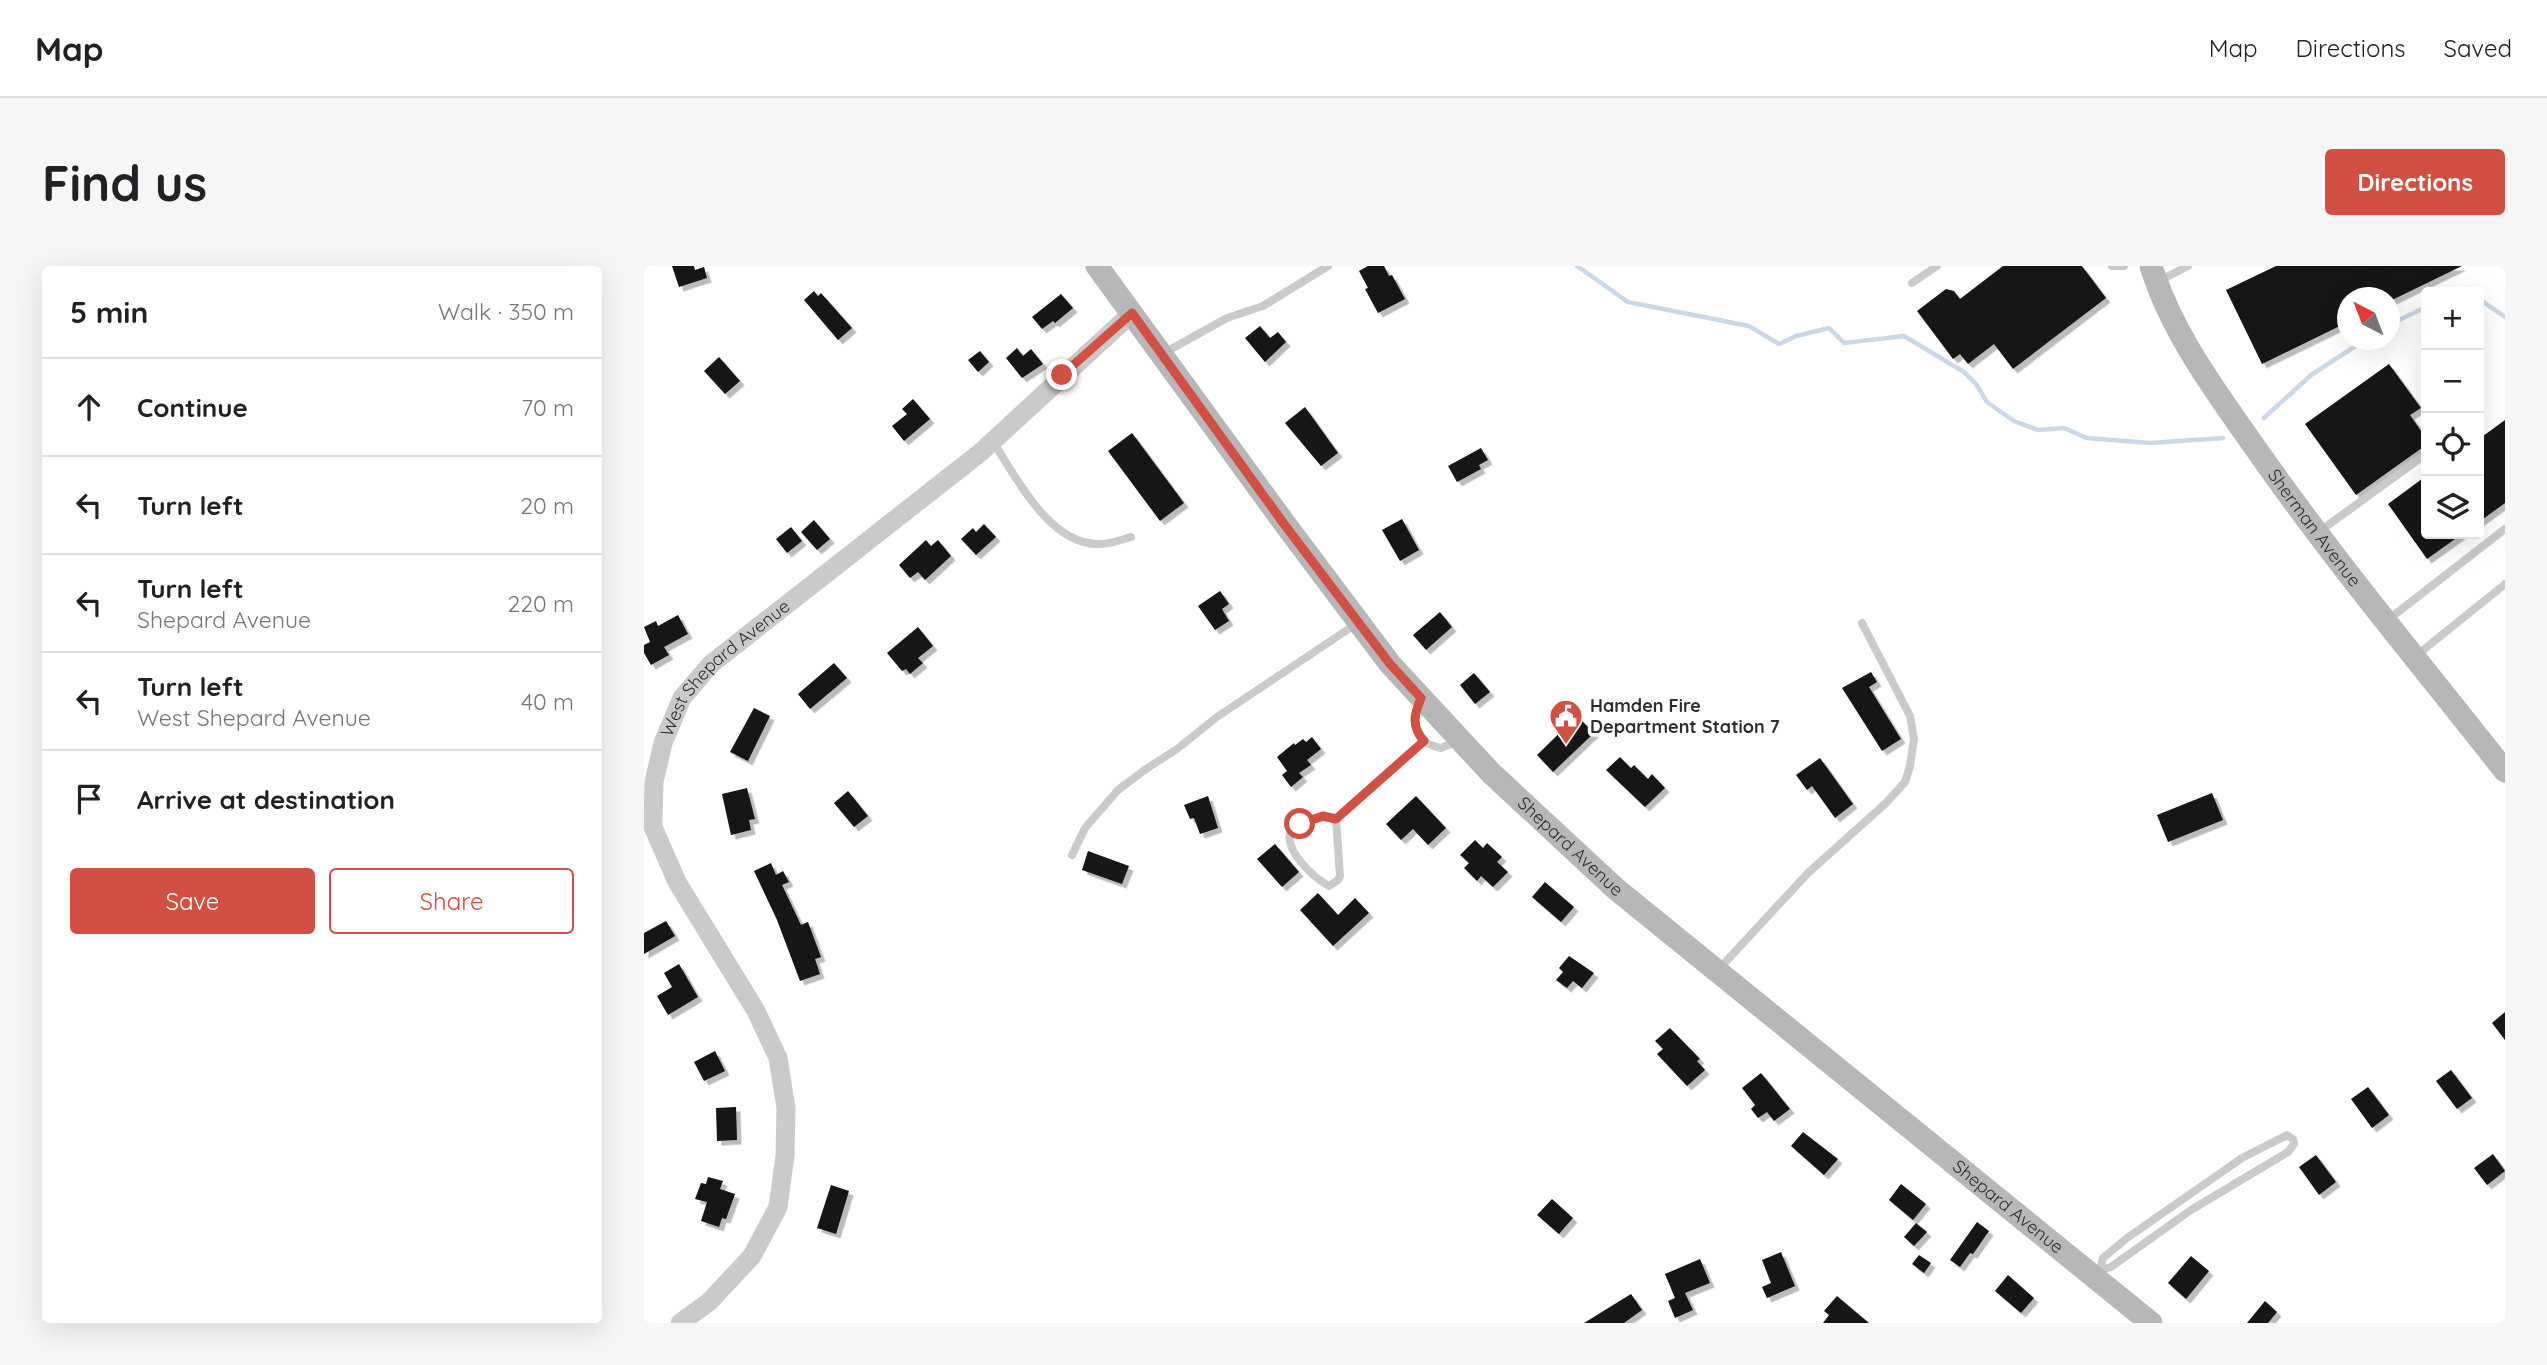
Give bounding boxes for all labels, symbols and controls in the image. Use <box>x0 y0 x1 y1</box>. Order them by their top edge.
text: Map <box>35 28 103 69</box>
text: Map <box>2209 33 2258 63</box>
text: Directions <box>2296 33 2406 63</box>
text: Saved <box>2444 33 2512 63</box>
button: Directions <box>2325 149 2505 215</box>
text: Find us <box>42 152 207 213</box>
north arrow <box>2337 287 2400 350</box>
map controls <box>2421 287 2484 539</box>
button: + <box>2421 287 2484 350</box>
text: 5 min <box>70 293 148 331</box>
text: Walk · 350 m <box>438 297 574 326</box>
button: − <box>2421 350 2484 413</box>
route end <box>1046 359 1077 390</box>
icon: ahead <box>70 388 108 426</box>
text: Continue <box>137 391 248 424</box>
text: 70 m <box>521 393 574 422</box>
button: locate <box>2421 413 2484 476</box>
street label: Sherman Avenue <box>2263 464 2366 591</box>
button: layers <box>2421 476 2484 539</box>
icon: left <box>70 486 108 524</box>
text: Turn left <box>137 489 244 522</box>
text: 20 m <box>520 491 574 520</box>
text: Turn left <box>137 572 244 605</box>
icon: left <box>70 584 108 622</box>
text: 220 m <box>508 589 574 618</box>
street label: West Shepard Avenue <box>655 594 794 740</box>
text: Shepard Avenue <box>137 605 311 634</box>
text: Turn left <box>137 670 244 703</box>
icon: left <box>70 682 108 720</box>
text: 40 m <box>521 687 574 716</box>
place label: Hamden Fire Department Station 7 <box>1590 694 1780 738</box>
public building icon: Hamden Fire Department Station 7 <box>1547 697 1585 746</box>
text: West Shepard Avenue <box>137 703 371 732</box>
icon: arrive <box>70 780 108 818</box>
text: Arrive at destination <box>137 783 395 816</box>
street label: Shepard Avenue <box>1513 791 1628 901</box>
route start <box>1284 808 1315 839</box>
button: Save <box>70 868 315 934</box>
button: Share <box>329 868 574 934</box>
street label: Shepard Avenue <box>1948 1155 2068 1258</box>

